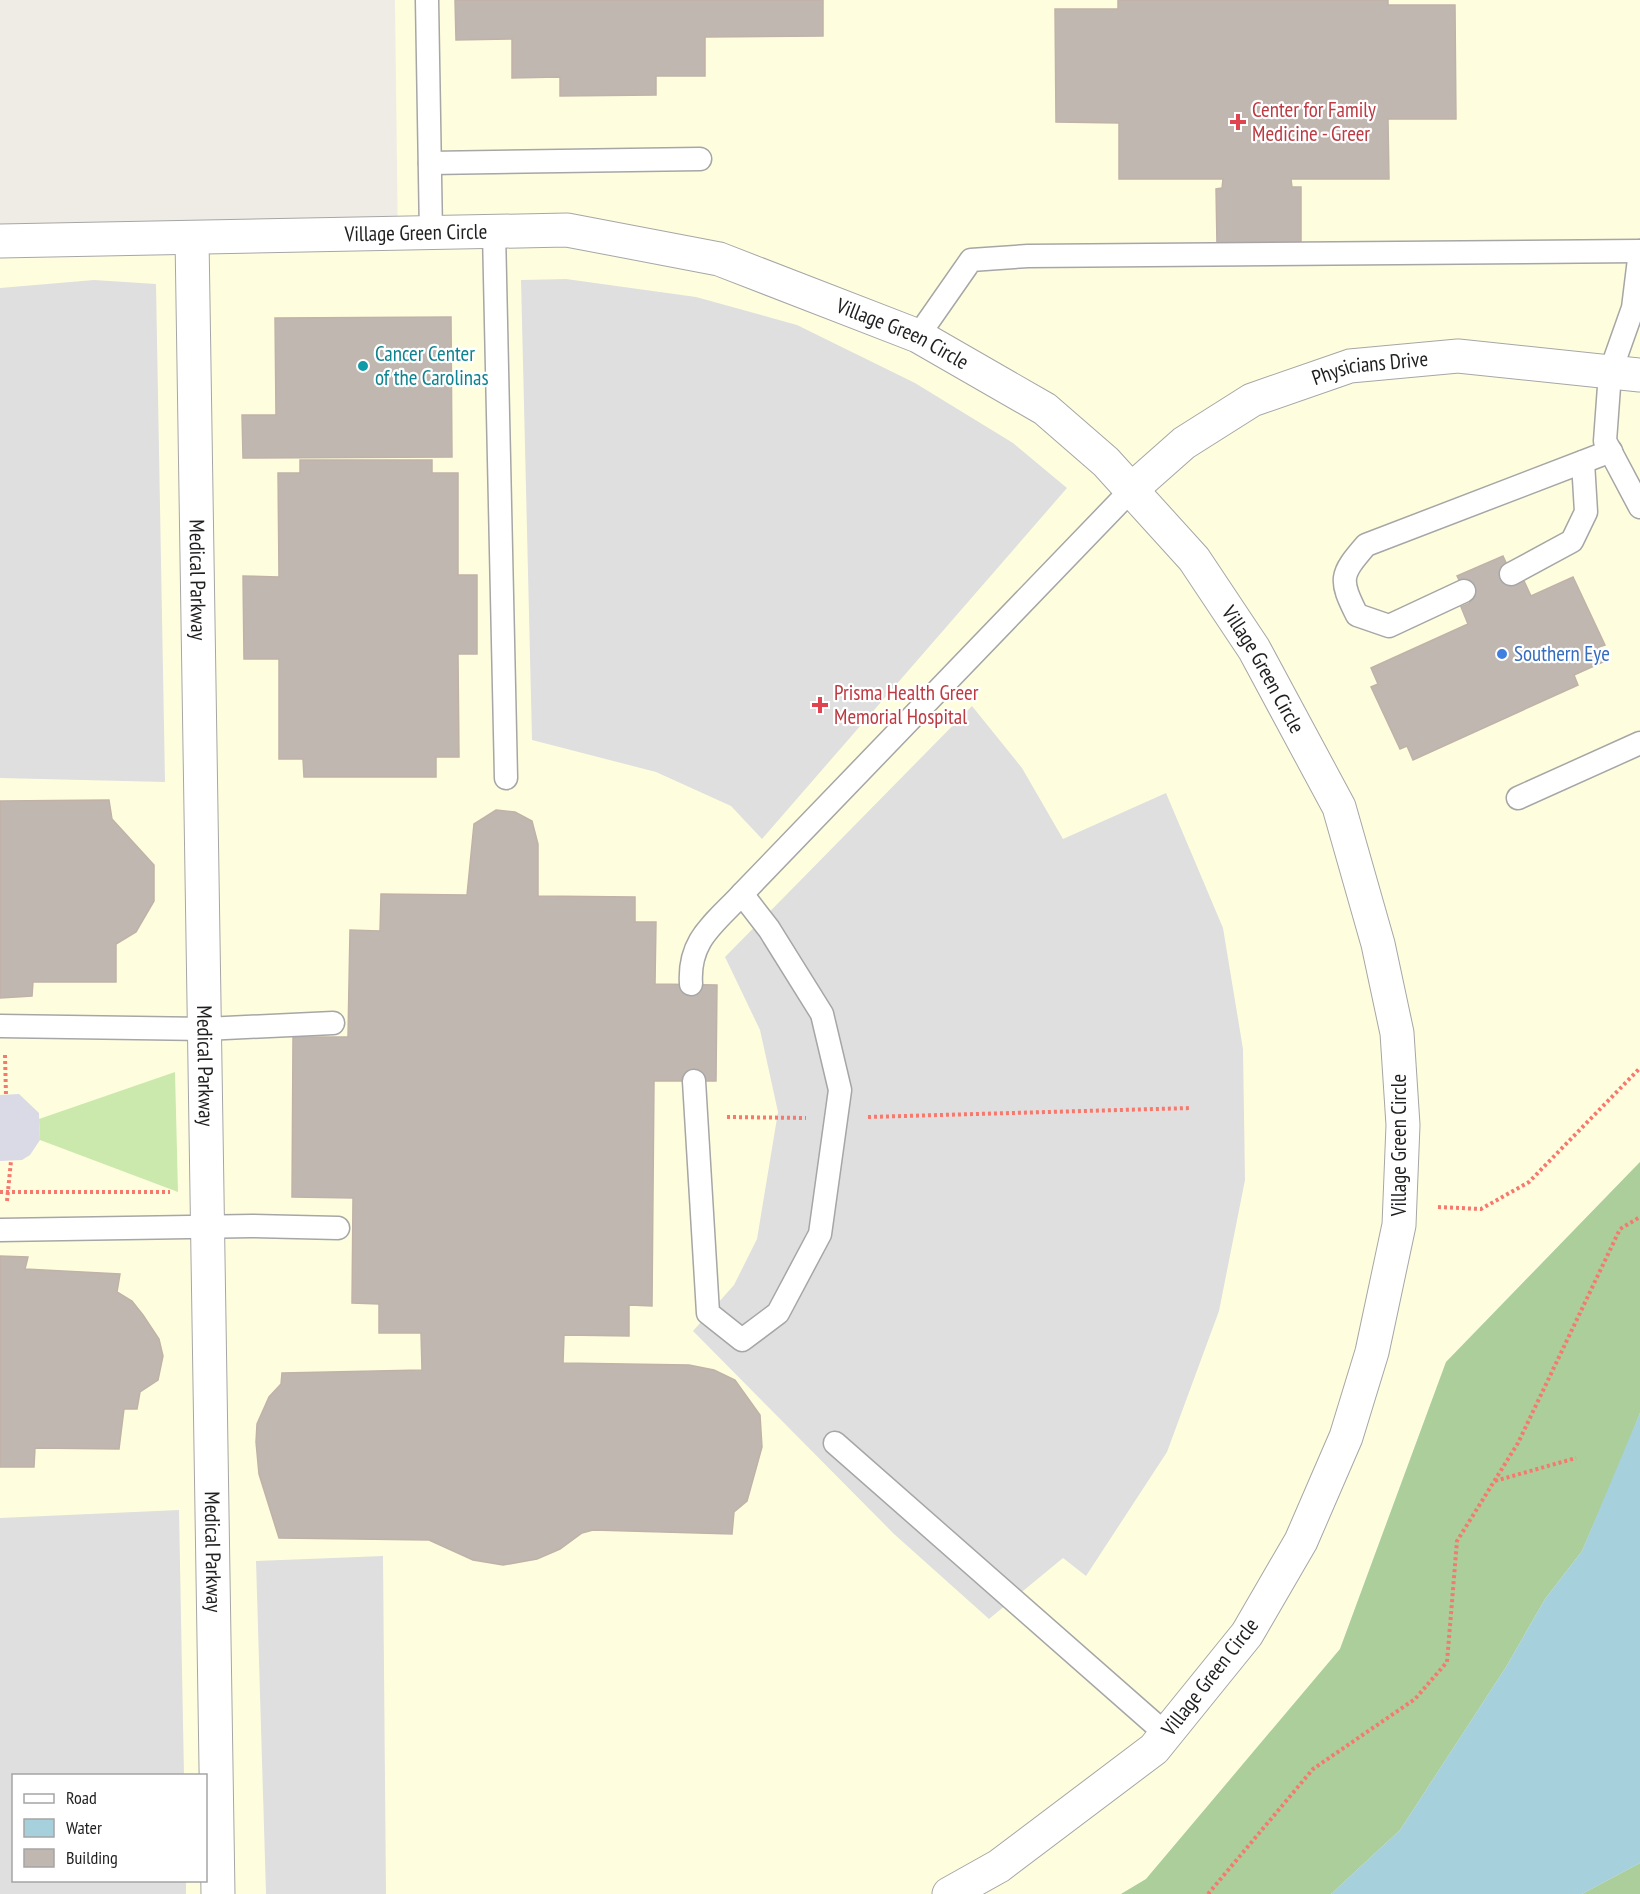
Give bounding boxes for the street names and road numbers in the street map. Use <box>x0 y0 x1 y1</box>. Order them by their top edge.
street label: Village Green Circle <box>343 218 488 247</box>
street label: Village Green Circle <box>832 291 974 375</box>
street label: Physicians Drive <box>1308 345 1429 391</box>
street label: Medical Parkway <box>183 519 212 641</box>
street label: Village Green Circle <box>1215 600 1311 738</box>
street label: Medical Parkway <box>191 1005 220 1127</box>
street label: Village Green Circle <box>1385 1074 1412 1217</box>
street label: Medical Parkway <box>199 1491 228 1613</box>
street label: Village Green Circle <box>1154 1612 1264 1742</box>

